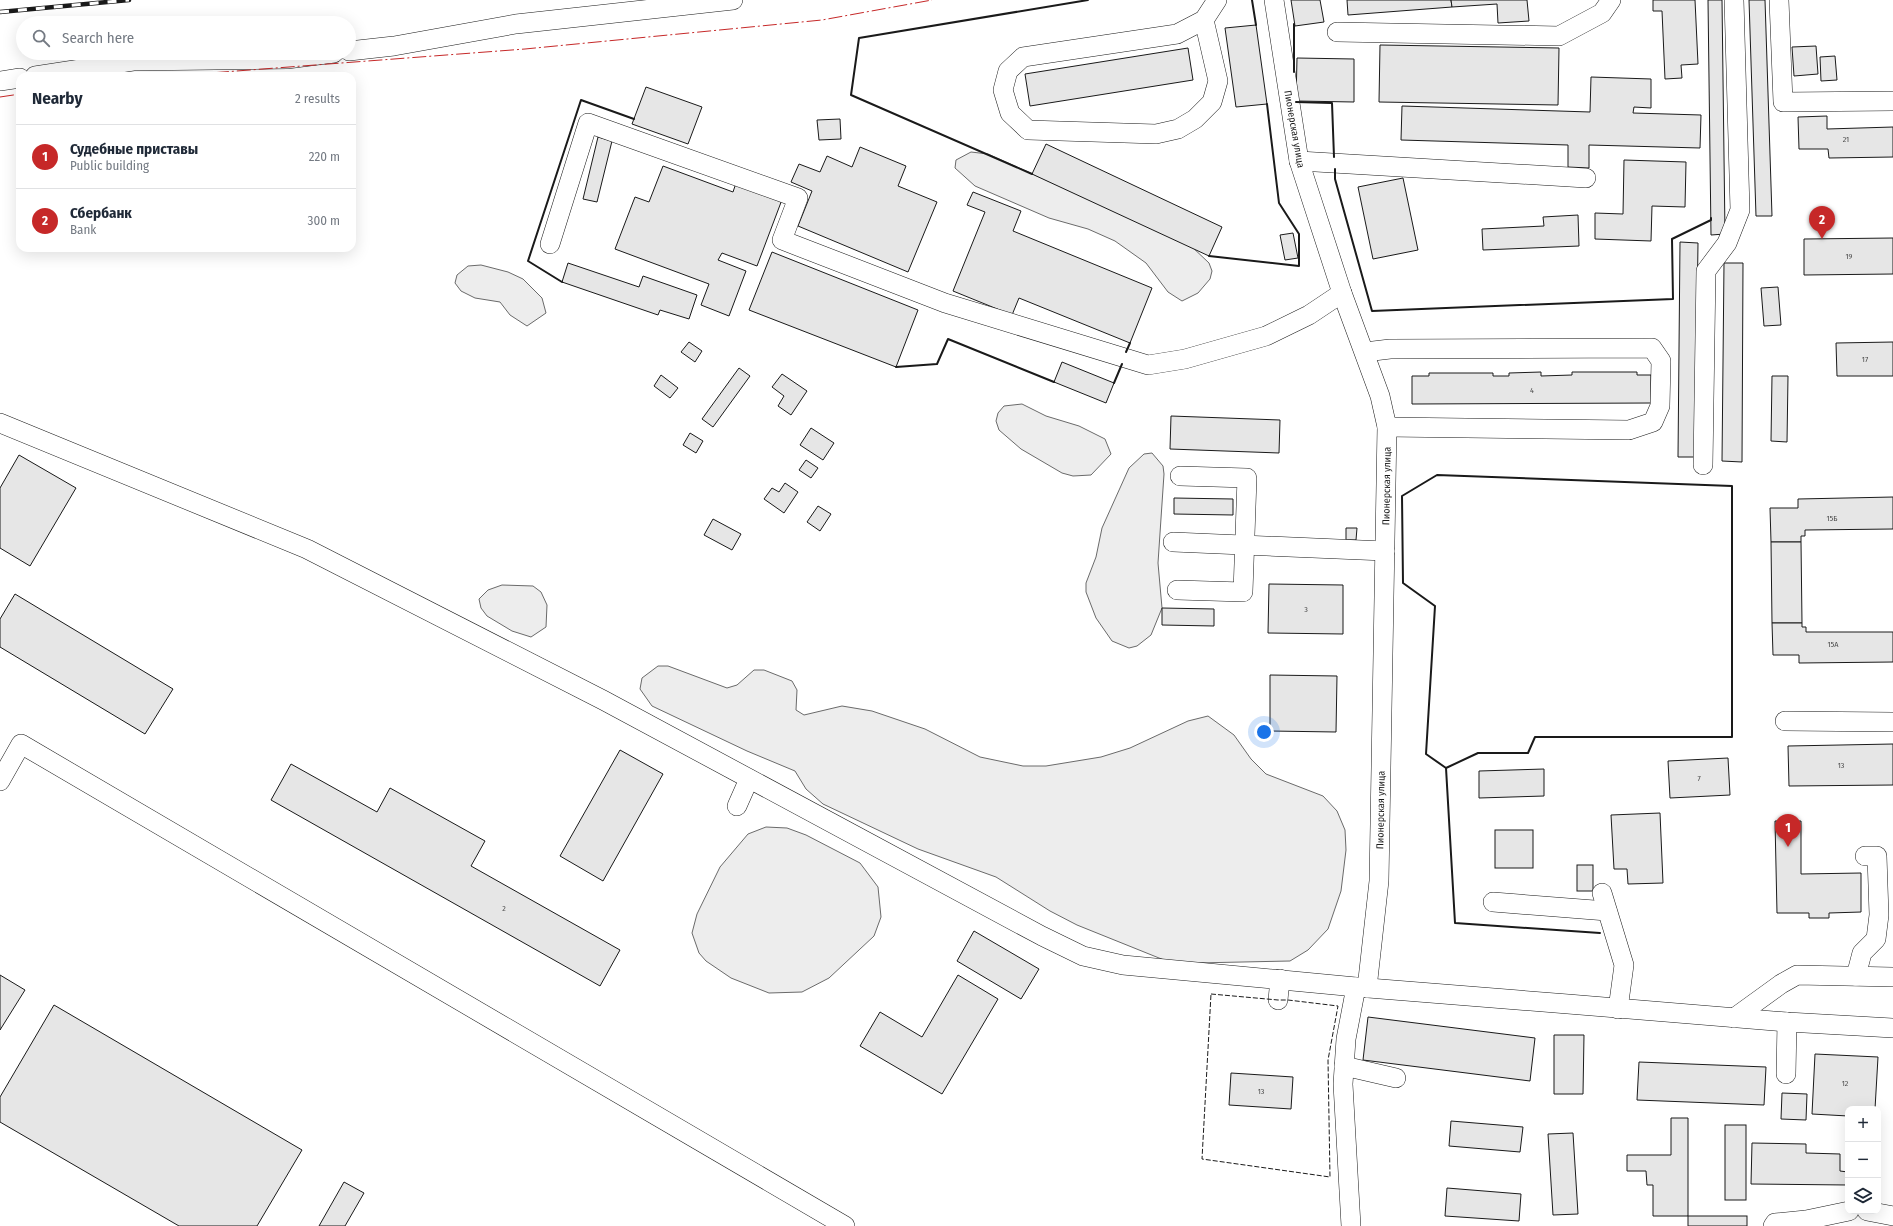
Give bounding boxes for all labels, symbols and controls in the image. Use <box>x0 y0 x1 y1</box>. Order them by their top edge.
search box <box>16 16 356 60</box>
icon: search <box>30 27 52 49</box>
text: Search here <box>62 29 134 47</box>
text: Nearby <box>32 88 83 109</box>
street label: Пионерская улица <box>1281 90 1307 169</box>
text: 2 results <box>295 91 340 106</box>
house number: 21 <box>1843 135 1849 144</box>
text: Судебные приставы <box>70 140 198 158</box>
text: 1 <box>42 149 48 164</box>
text: 220 m <box>309 149 340 164</box>
text: Public building <box>70 158 149 173</box>
text: Сбербанк <box>70 204 132 222</box>
pin: 2 <box>1809 206 1835 239</box>
text: 2 <box>42 213 48 228</box>
text: 300 m <box>308 213 340 228</box>
text: Bank <box>70 222 96 237</box>
house number: 19 <box>1845 252 1853 261</box>
house number: 17 <box>1862 355 1869 364</box>
house number: 4 <box>1530 386 1534 395</box>
street label: Пионерская улица <box>1380 447 1394 525</box>
house number: 15Б <box>1827 514 1838 523</box>
house number: 3 <box>1304 605 1308 614</box>
house number: 15А <box>1828 640 1839 649</box>
your location <box>1254 722 1274 742</box>
house number: 13 <box>1838 761 1845 770</box>
street label: Пионерская улица <box>1374 771 1388 849</box>
house number: 7 <box>1697 774 1701 783</box>
pin: 1 <box>1775 814 1801 847</box>
house number: 2 <box>502 904 506 913</box>
house number: 12 <box>1842 1079 1849 1088</box>
house number: 13 <box>1258 1087 1265 1096</box>
map controls <box>1845 1106 1881 1214</box>
button: + <box>1845 1106 1881 1142</box>
button: − <box>1845 1142 1881 1178</box>
button: layers <box>1845 1178 1881 1214</box>

